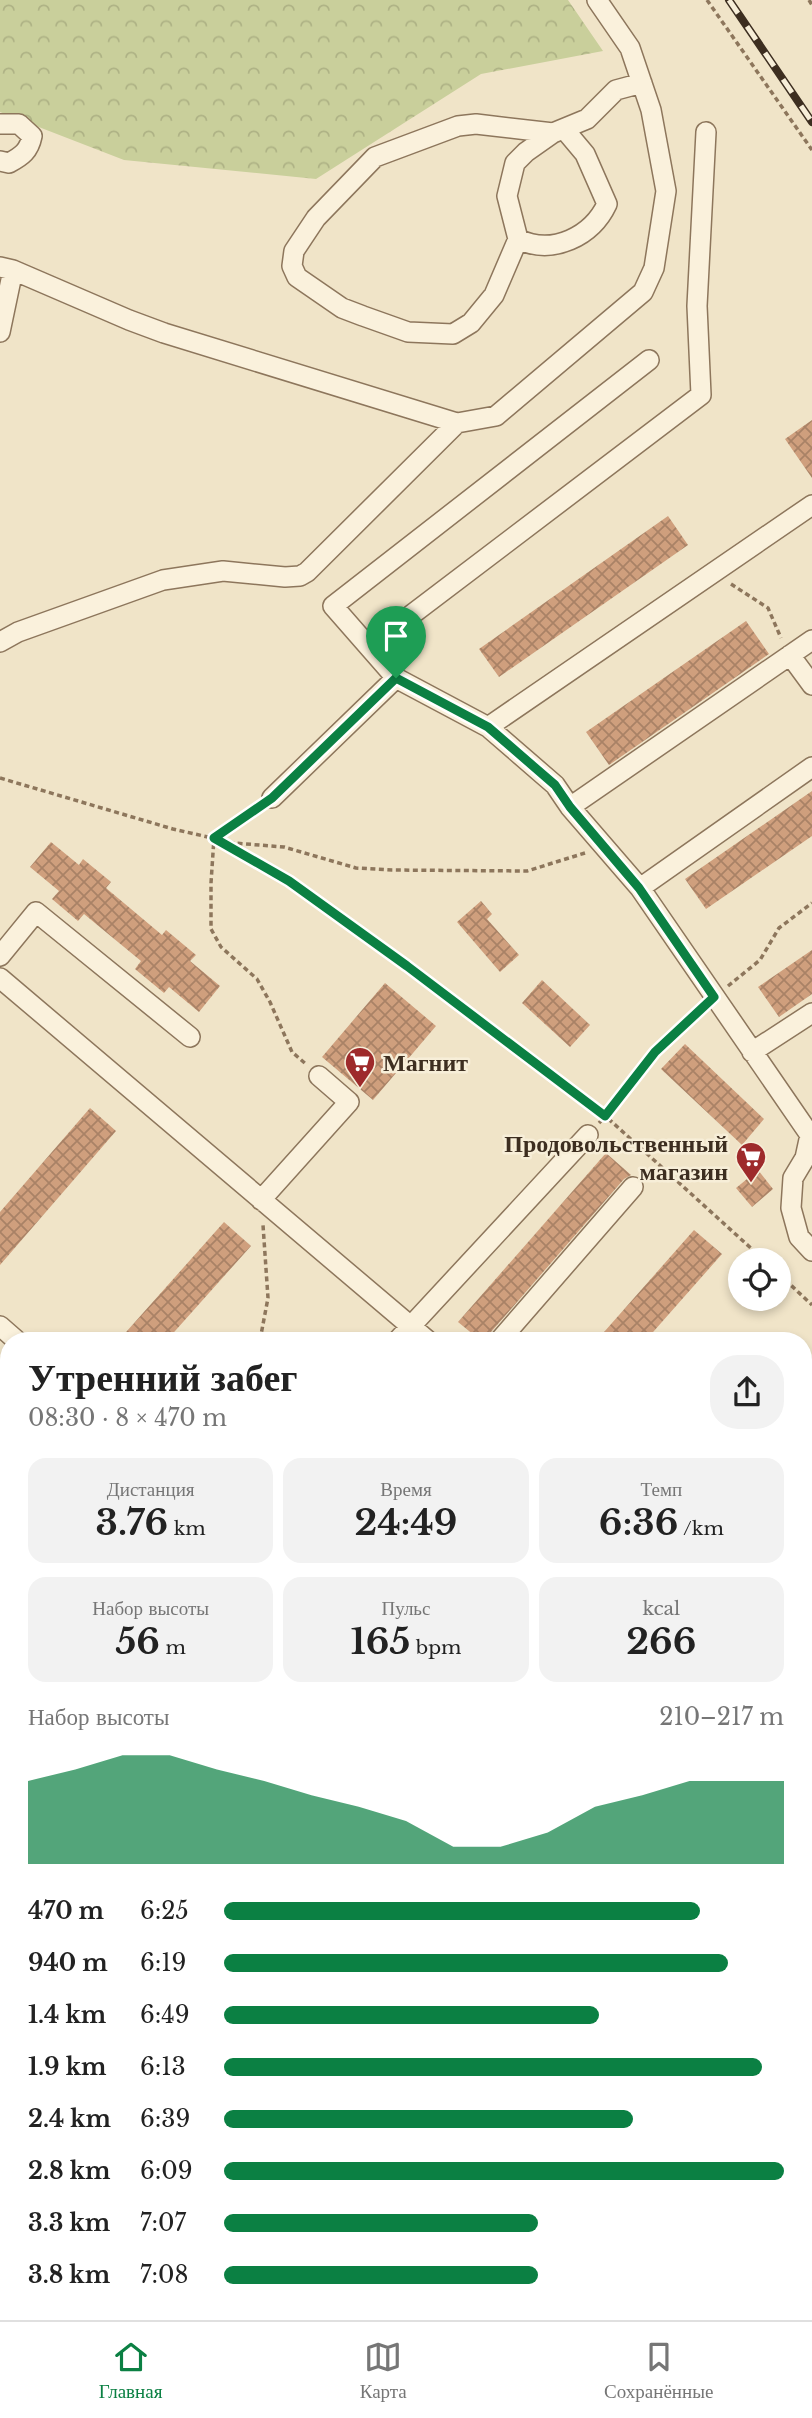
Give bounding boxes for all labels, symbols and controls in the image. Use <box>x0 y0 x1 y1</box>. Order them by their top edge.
pin <box>366 606 426 678</box>
icon: arrive <box>377 617 415 655</box>
supermarket icon: Магнит <box>343 1045 377 1089</box>
place label: Магнит <box>383 1048 468 1077</box>
place label: Продовольственный магазин <box>504 1129 728 1186</box>
supermarket icon: Продовольственный магазин <box>734 1140 768 1184</box>
map controls <box>728 1248 791 1311</box>
button: locate <box>728 1248 791 1311</box>
text: Утренний забег <box>28 1354 298 1401</box>
button: share <box>710 1355 784 1429</box>
text: 08:30 · 8 × 470 m <box>28 1404 227 1432</box>
text: Дистанция <box>107 1478 195 1501</box>
text: Время <box>380 1478 432 1501</box>
text: Темп <box>641 1478 682 1501</box>
text: 3.76 <box>96 1501 168 1544</box>
text: 24:49 <box>355 1501 457 1544</box>
text: 6:36 <box>599 1501 678 1544</box>
text: km <box>168 1517 206 1540</box>
text: /km <box>678 1517 724 1540</box>
text: Набор высоты <box>92 1597 209 1620</box>
text: Пульс <box>382 1597 430 1620</box>
text: kcal <box>642 1597 680 1620</box>
text: 56 <box>116 1620 160 1663</box>
text: 165 <box>351 1620 410 1663</box>
text: 266 <box>626 1620 696 1663</box>
text: m <box>160 1636 186 1659</box>
text: bpm <box>410 1636 461 1659</box>
text: Набор высоты <box>28 1703 169 1731</box>
text: 210–217 m <box>659 1703 784 1731</box>
text: 470 m <box>28 1897 104 1925</box>
text: 6:25 <box>140 1897 189 1925</box>
text: 940 m <box>28 1949 108 1977</box>
text: 6:19 <box>140 1949 186 1977</box>
text: 1.4 km <box>28 2001 106 2029</box>
text: 6:49 <box>140 2001 190 2029</box>
text: 1.9 km <box>28 2053 106 2081</box>
text: 6:13 <box>140 2053 186 2081</box>
text: 2.4 km <box>28 2105 111 2133</box>
text: 6:39 <box>140 2105 190 2133</box>
text: 2.8 km <box>28 2157 110 2185</box>
text: 6:09 <box>140 2157 193 2185</box>
text: 3.3 km <box>28 2209 110 2237</box>
text: 7:07 <box>140 2209 186 2237</box>
text: 3.8 km <box>28 2261 110 2289</box>
text: 7:08 <box>140 2261 188 2289</box>
tab: Главная <box>99 2338 162 2403</box>
tab: Карта <box>360 2338 407 2403</box>
tab: Сохранённые <box>604 2338 713 2403</box>

